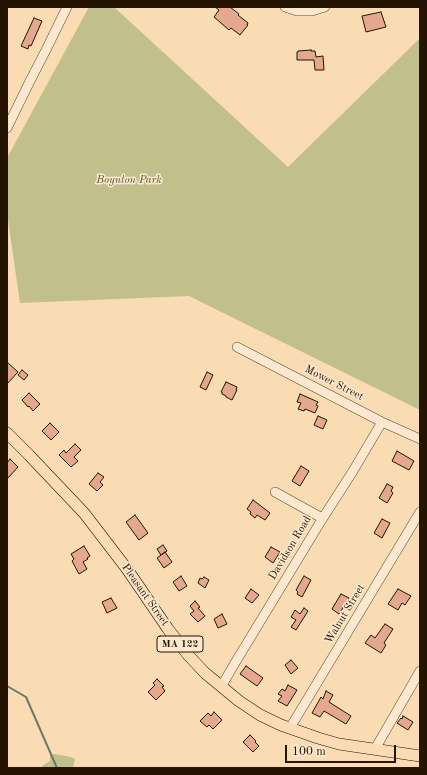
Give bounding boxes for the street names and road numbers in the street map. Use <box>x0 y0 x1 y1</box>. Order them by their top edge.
street label: Mower Street <box>302 363 366 403</box>
street label: Davidson Road <box>266 514 314 582</box>
street label: Pleasant Street <box>119 561 171 629</box>
street label: Walnut Street <box>322 582 368 646</box>
road number: MA 122 <box>157 636 203 652</box>

